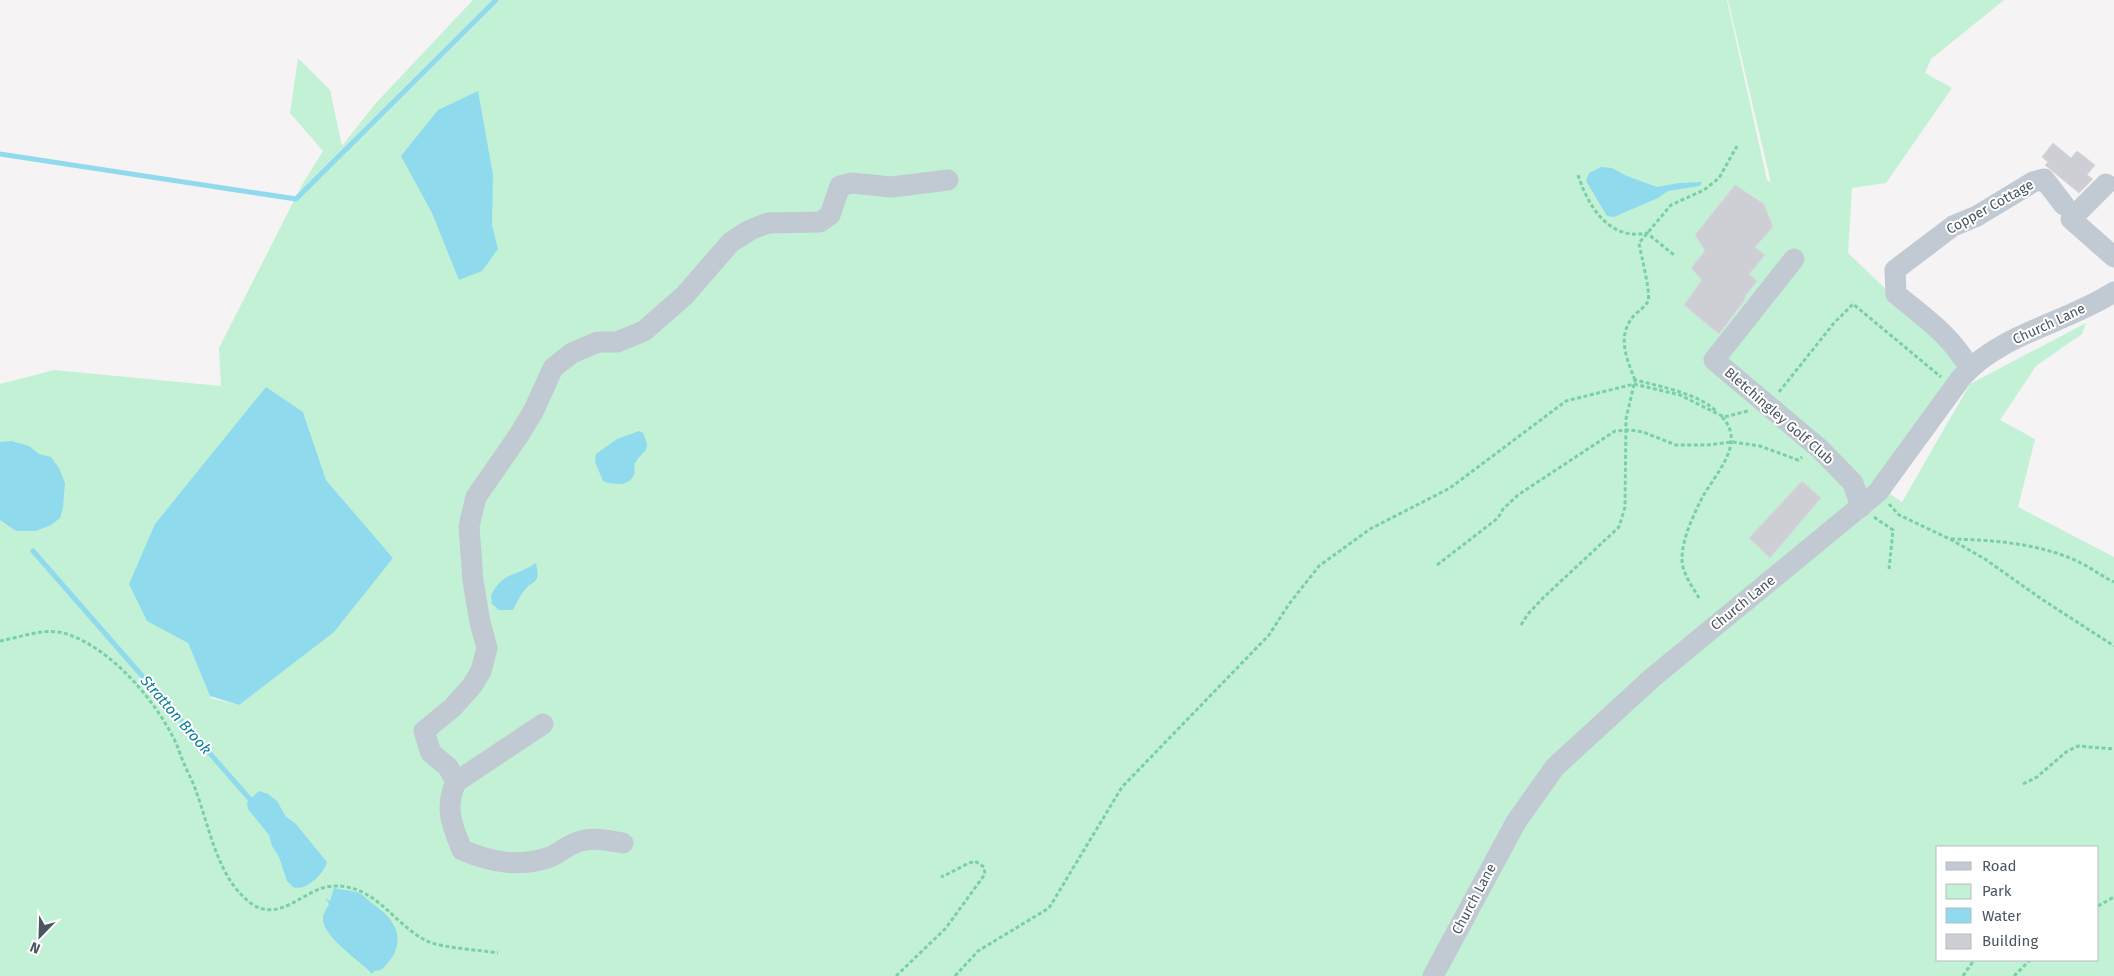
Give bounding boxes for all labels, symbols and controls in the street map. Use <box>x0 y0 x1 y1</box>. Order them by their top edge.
street label: Copper Cottage <box>1943 176 2037 238</box>
street label: Church Lane <box>2010 300 2088 348</box>
street label: Bletchingley Golf Club <box>1721 364 1837 468</box>
street label: Church Lane <box>1707 572 1779 634</box>
water label: Stratton Brook <box>136 671 215 758</box>
legend <box>1936 846 2099 961</box>
text: Road <box>1982 857 2017 875</box>
street label: Church Lane <box>1448 861 1500 937</box>
text: Park <box>1982 882 2012 900</box>
text: Water <box>1982 907 2021 925</box>
north arrow <box>15 911 65 961</box>
text: Building <box>1982 932 2038 950</box>
text: N <box>28 938 43 957</box>

